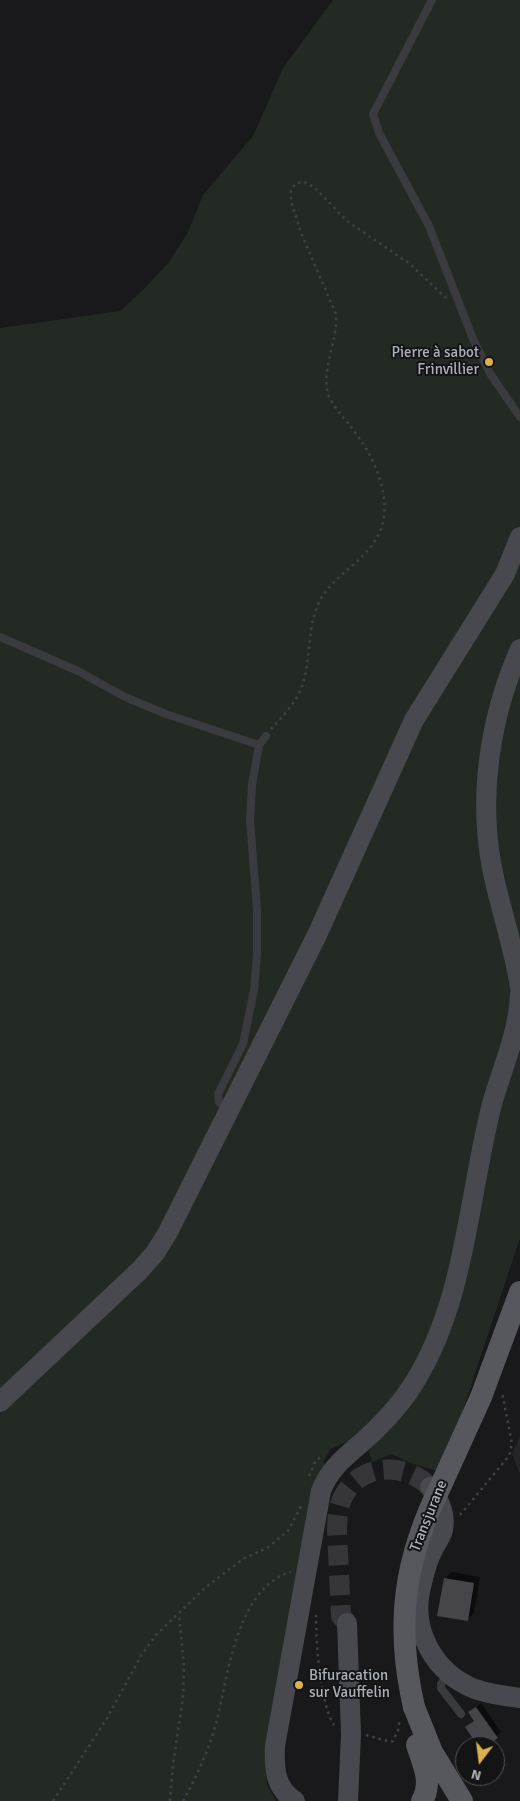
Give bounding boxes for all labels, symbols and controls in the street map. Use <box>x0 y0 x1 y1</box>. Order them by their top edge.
place label: Pierre à sabot Frinvillier <box>391 344 479 379</box>
marker: Pierre à sabot Frinvillier <box>483 356 495 368</box>
street label: Transjurane <box>407 1478 451 1554</box>
place label: Bifuracation sur Vauffelin <box>309 1667 390 1702</box>
marker: Bifuracation sur Vauffelin <box>293 1679 305 1691</box>
north arrow <box>455 1736 505 1786</box>
text: N <box>469 1766 483 1784</box>

